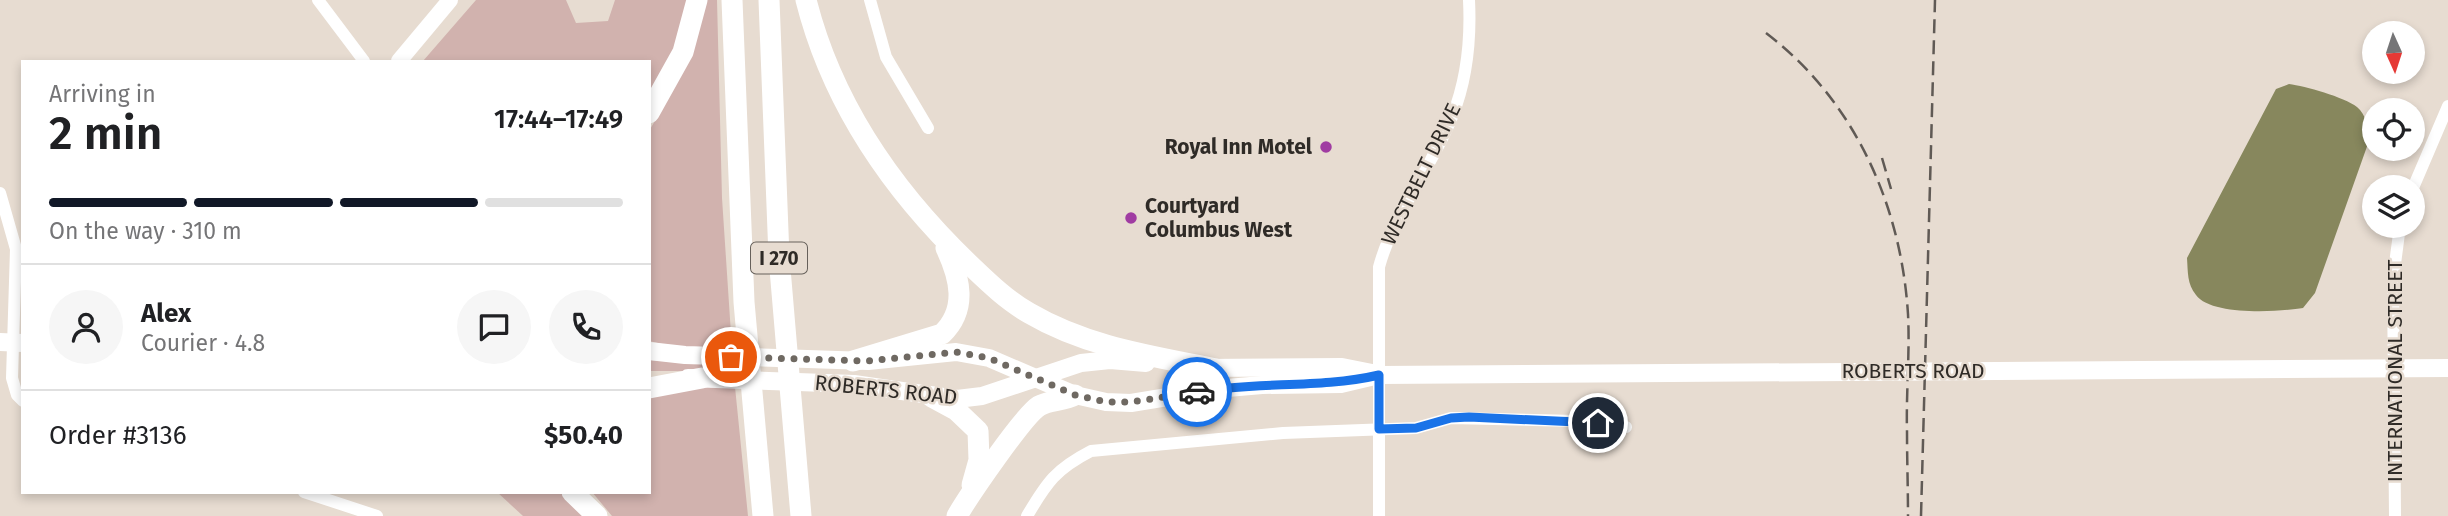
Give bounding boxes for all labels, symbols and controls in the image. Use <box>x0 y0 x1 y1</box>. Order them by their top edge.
north arrow <box>2362 21 2426 84</box>
map controls <box>2362 21 2425 238</box>
text: Arriving in <box>49 80 156 108</box>
button: locate <box>2362 98 2425 161</box>
street label: WESTBELT DRIVE <box>1375 99 1467 249</box>
text: 17:44–17:49 <box>494 104 623 135</box>
text: 2 min <box>49 106 162 161</box>
place label: Royal Inn Motel <box>1165 134 1313 160</box>
marker: Royal Inn Motel <box>1318 139 1334 155</box>
button: layers <box>2362 175 2425 238</box>
place label: Courtyard Columbus West <box>1145 193 1293 243</box>
marker: Courtyard Columbus West <box>1123 210 1139 226</box>
text: On the way · 310 m <box>49 217 242 245</box>
road number: I 270 <box>751 242 807 274</box>
street label: INTERNATIONAL STREET <box>2382 260 2408 482</box>
button: person <box>49 290 123 364</box>
button: chat <box>457 290 531 364</box>
button: phone <box>549 290 623 364</box>
text: Alex <box>141 298 191 329</box>
pin <box>701 327 761 387</box>
text: Courier · 4.8 <box>141 329 265 357</box>
icon: bag <box>712 338 750 376</box>
courier <box>1162 357 1232 427</box>
street label: ROBERTS ROAD <box>1841 358 1985 384</box>
street label: ROBERTS ROAD <box>813 370 959 410</box>
icon: car <box>1178 373 1216 411</box>
pin <box>1568 393 1628 453</box>
icon: home <box>1579 404 1617 442</box>
text: Order #3136 <box>49 420 187 451</box>
text: $50.40 <box>544 420 623 451</box>

